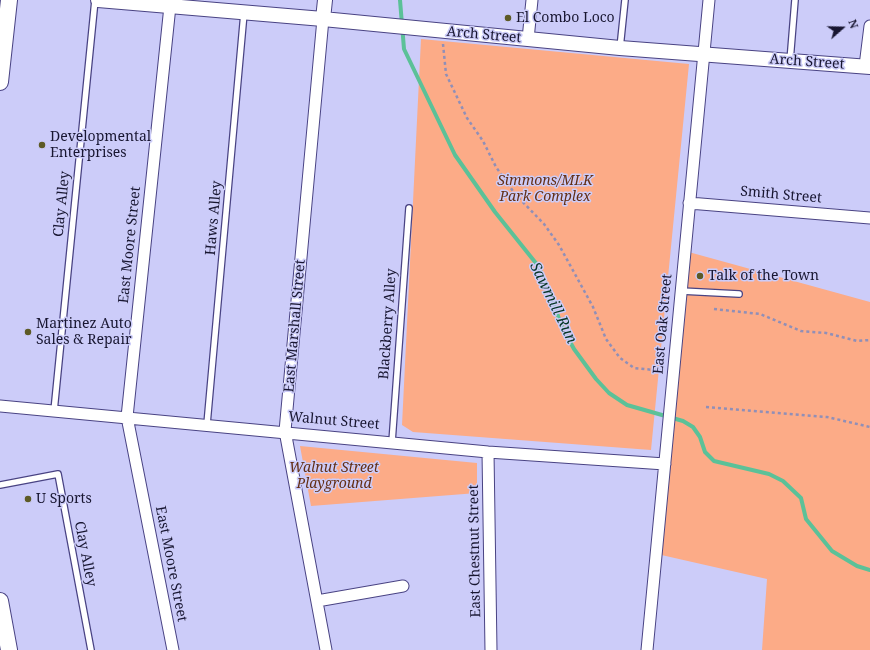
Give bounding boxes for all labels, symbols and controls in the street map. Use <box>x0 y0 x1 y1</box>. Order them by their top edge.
north arrow <box>822 8 862 48</box>
place label: El Combo Loco <box>516 10 615 26</box>
marker: El Combo Loco <box>503 13 513 23</box>
text: N <box>845 17 862 30</box>
street label: Arch Street <box>446 23 522 47</box>
street label: Arch Street <box>769 51 845 73</box>
place label: Developmental Enterprises <box>50 129 151 162</box>
marker: Developmental Enterprises <box>37 140 47 150</box>
street label: Clay Alley <box>50 170 74 238</box>
park label: Simmons/MLK Park Complex <box>497 173 593 206</box>
street label: Haws Alley <box>202 180 226 256</box>
street label: Smith Street <box>740 183 822 207</box>
street label: East Moore Street <box>116 186 144 304</box>
street label: East Marshall Street <box>281 259 309 393</box>
water label: Sawmill Run <box>526 259 580 347</box>
street label: Blackberry Alley <box>376 268 400 380</box>
place label: Talk of the Town <box>708 268 819 284</box>
marker: Talk of the Town <box>695 271 705 281</box>
street label: East Oak Street <box>650 273 676 375</box>
place label: Martinez Auto Sales & Repair <box>36 316 132 348</box>
marker: Martinez Auto Sales & Repair <box>23 327 33 337</box>
street label: Walnut Street <box>288 409 380 433</box>
park label: Walnut Street Playground <box>289 460 379 492</box>
street label: East Chestnut Street <box>465 484 485 618</box>
place label: U Sports <box>36 491 92 507</box>
marker: U Sports <box>23 494 33 504</box>
street label: East Moore Street <box>152 505 190 623</box>
street label: Clay Alley <box>70 520 100 588</box>

